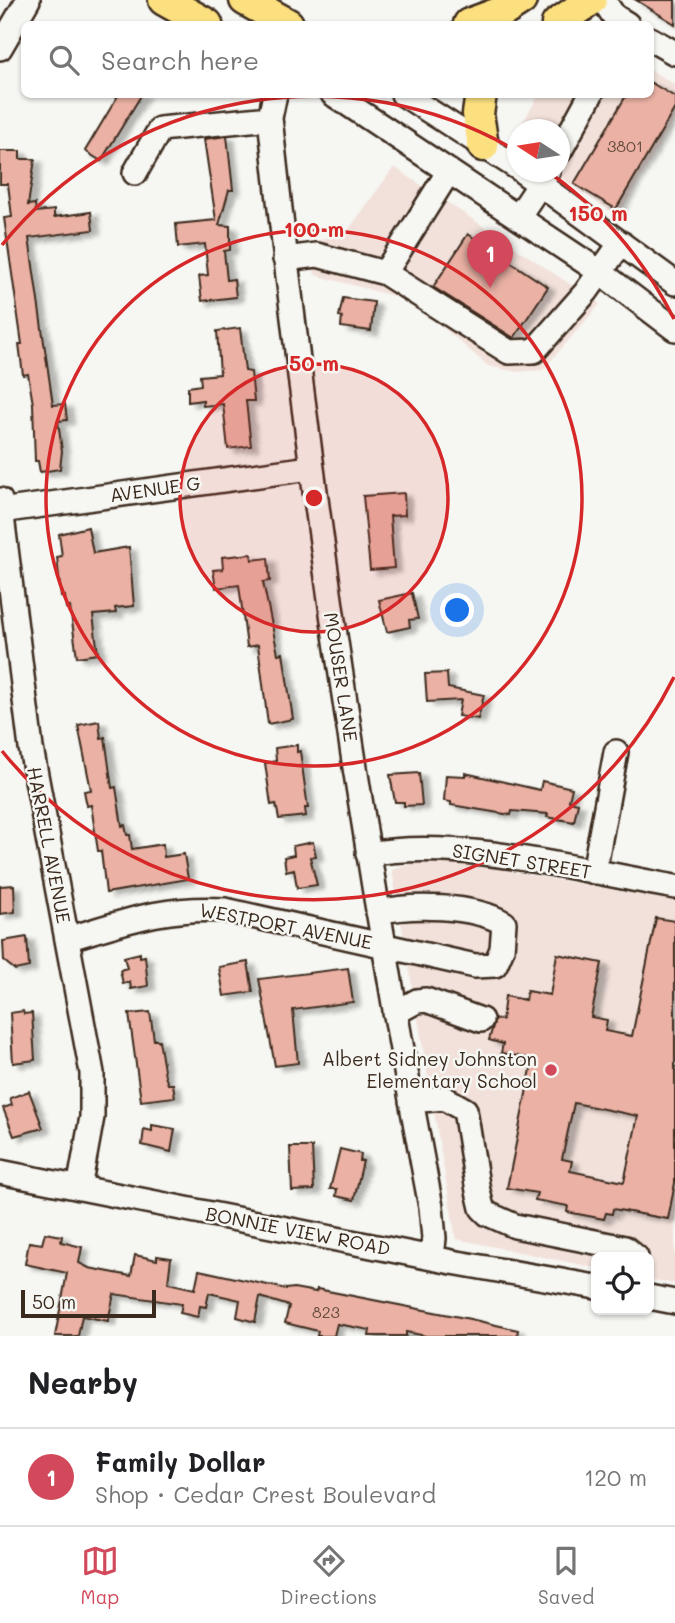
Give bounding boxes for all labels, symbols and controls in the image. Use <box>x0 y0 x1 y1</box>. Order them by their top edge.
search box <box>21 21 654 98</box>
icon: search <box>45 41 83 79</box>
text: Search here <box>101 43 259 77</box>
north arrow <box>507 119 570 182</box>
house number: 3801 <box>607 135 643 156</box>
text: 150 m <box>568 199 628 226</box>
text: 100 m <box>284 215 344 242</box>
pin: 1 <box>467 230 513 288</box>
text: 50 m <box>289 349 339 376</box>
street label: AVENUE G <box>108 470 202 507</box>
centre of rings <box>302 486 326 510</box>
your location <box>440 593 474 627</box>
street label: MOUSER LANE <box>319 610 364 744</box>
street label: HARRELL AVENUE <box>22 764 77 925</box>
street label: SIGNET STREET <box>451 837 593 884</box>
street label: WESTPORT AVENUE <box>198 897 375 955</box>
place label: Albert Sidney Johnston Elementary School <box>322 1046 537 1093</box>
marker: Albert Sidney Johnston Elementary School <box>543 1062 559 1078</box>
street label: BONNIE VIEW ROAD <box>204 1200 393 1261</box>
map controls <box>591 1252 654 1315</box>
button: locate <box>591 1252 654 1315</box>
scale bar <box>21 1287 156 1319</box>
text: 50 m <box>32 1289 76 1314</box>
house number: 823 <box>312 1301 340 1322</box>
text: Nearby <box>28 1362 138 1402</box>
text: Family Dollar <box>95 1445 266 1479</box>
text: 1 <box>46 1462 56 1492</box>
text: 120 m <box>584 1462 647 1492</box>
text: Shop · Cedar Crest Boulevard <box>95 1479 436 1509</box>
tab: Map <box>81 1542 119 1609</box>
tab: Directions <box>280 1542 377 1609</box>
tab: Saved <box>538 1542 594 1609</box>

